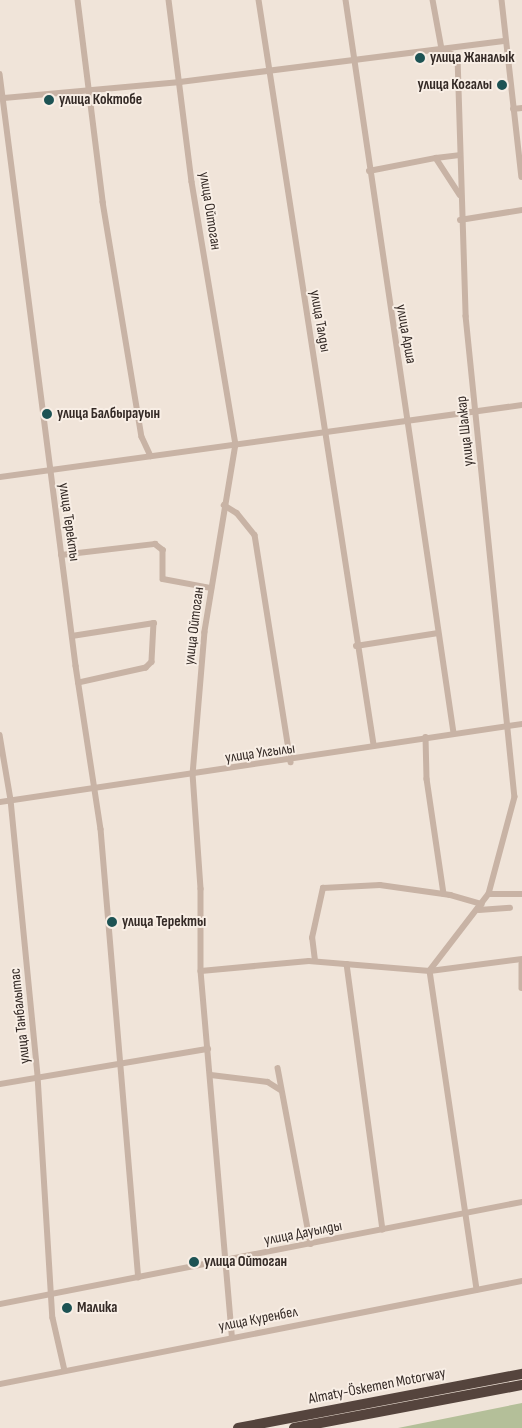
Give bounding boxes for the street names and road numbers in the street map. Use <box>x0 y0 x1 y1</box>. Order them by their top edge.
street label: улица Ойтоган <box>195 171 225 251</box>
street label: улица Талды <box>306 289 334 353</box>
street label: улица Арша <box>392 303 420 365</box>
street label: улица Шалкар <box>452 395 478 467</box>
street label: улица Теректы <box>55 482 83 562</box>
street label: улица Ойтоган <box>180 586 208 666</box>
street label: улица Улгылы <box>224 739 296 767</box>
street label: улица Танбалытас <box>6 967 34 1065</box>
street label: улица Дауылды <box>263 1217 343 1249</box>
street label: улица Куренбел <box>217 1303 299 1335</box>
street label: Almaty-Öskemen Motorway <box>307 1364 447 1408</box>

